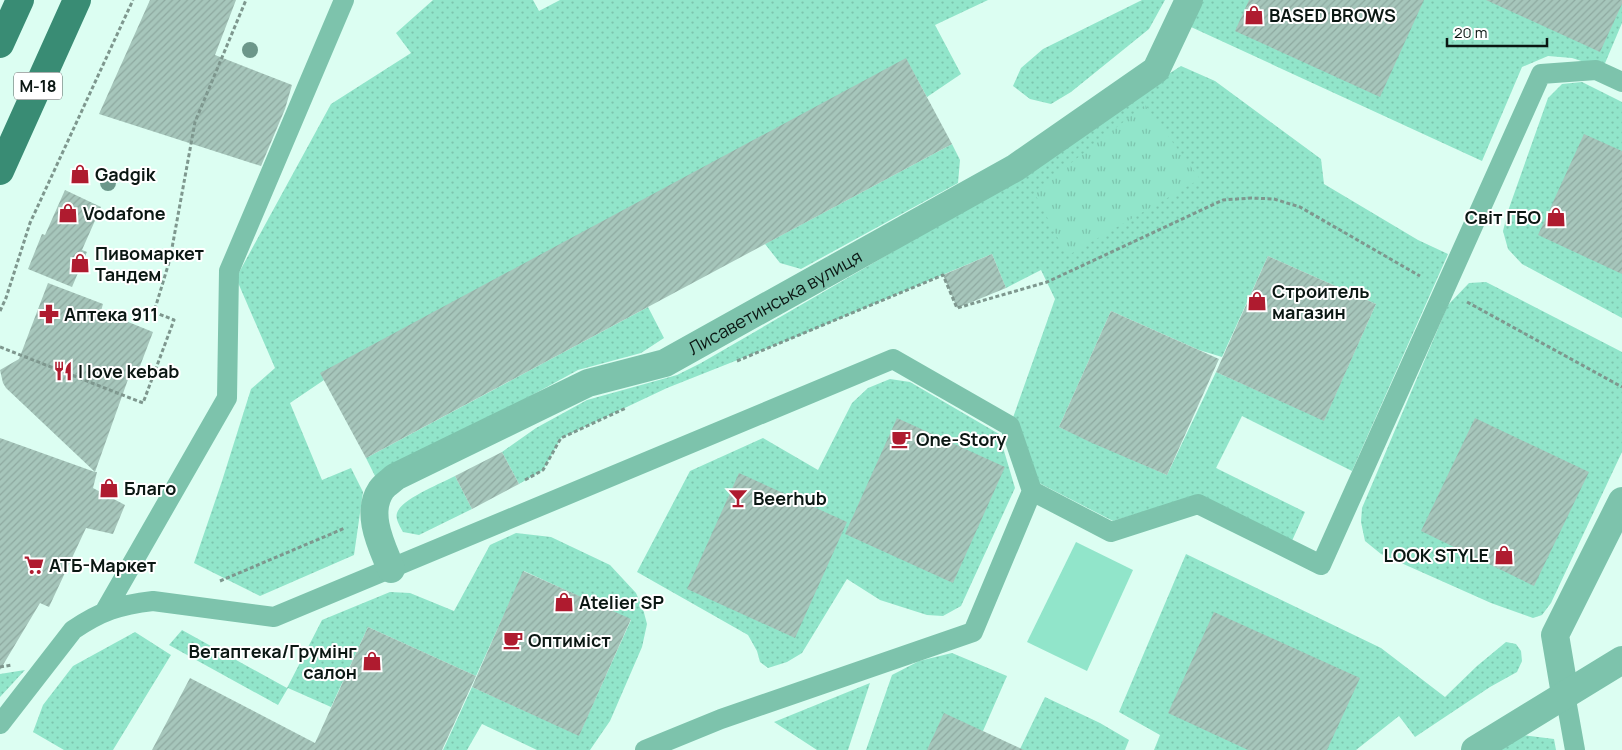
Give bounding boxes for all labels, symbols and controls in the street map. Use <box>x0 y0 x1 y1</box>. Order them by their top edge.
place label: BASED BROWS <box>1269 3 1396 27</box>
shop icon: BASED BROWS <box>1243 4 1265 26</box>
scale bar <box>1447 15 1547 47</box>
text: 20 m <box>1454 22 1487 43</box>
road number: М-18 <box>14 72 62 100</box>
place label: Gadgik <box>95 162 157 186</box>
shop icon: Gadgik <box>69 163 91 185</box>
place label: Vodafone <box>83 201 166 225</box>
shop icon: Vodafone <box>57 202 79 224</box>
place label: Світ ГБО <box>1465 205 1541 229</box>
shop icon: Світ ГБО <box>1545 206 1567 228</box>
place label: Пивомаркет Тандем <box>95 241 205 286</box>
street label: Лисаветинська вулиця <box>684 244 866 360</box>
shop icon: Пивомаркет Тандем <box>69 252 91 274</box>
place label: Строитель магазин <box>1272 279 1370 324</box>
shop icon: Строитель магазин <box>1246 290 1268 312</box>
place label: Аптека 911 <box>64 302 158 326</box>
pharmacy icon: Аптека 911 <box>38 303 60 325</box>
place label: I love kebab <box>78 359 179 383</box>
restaurant icon: I love kebab <box>52 360 74 382</box>
place label: One-Story <box>916 427 1006 451</box>
cafe icon: One-Story <box>890 428 912 450</box>
place label: Благо <box>124 476 176 500</box>
shop icon: Благо <box>98 477 120 499</box>
place label: Beerhub <box>753 486 827 510</box>
bar icon: Beerhub <box>727 487 749 509</box>
place label: LOOK STYLE <box>1383 543 1489 567</box>
shop icon: LOOK STYLE <box>1493 544 1515 566</box>
place label: АТБ-Маркет <box>49 553 157 577</box>
supermarket icon: АТБ-Маркет <box>23 554 45 576</box>
place label: Atelier SP <box>579 590 664 614</box>
shop icon: Atelier SP <box>553 591 575 613</box>
place label: Оптиміст <box>528 628 611 652</box>
cafe icon: Оптиміст <box>502 629 524 651</box>
place label: Ветаптека/Грумінг салон <box>189 639 357 684</box>
shop icon: Ветаптека/Грумінг салон <box>361 650 383 672</box>

